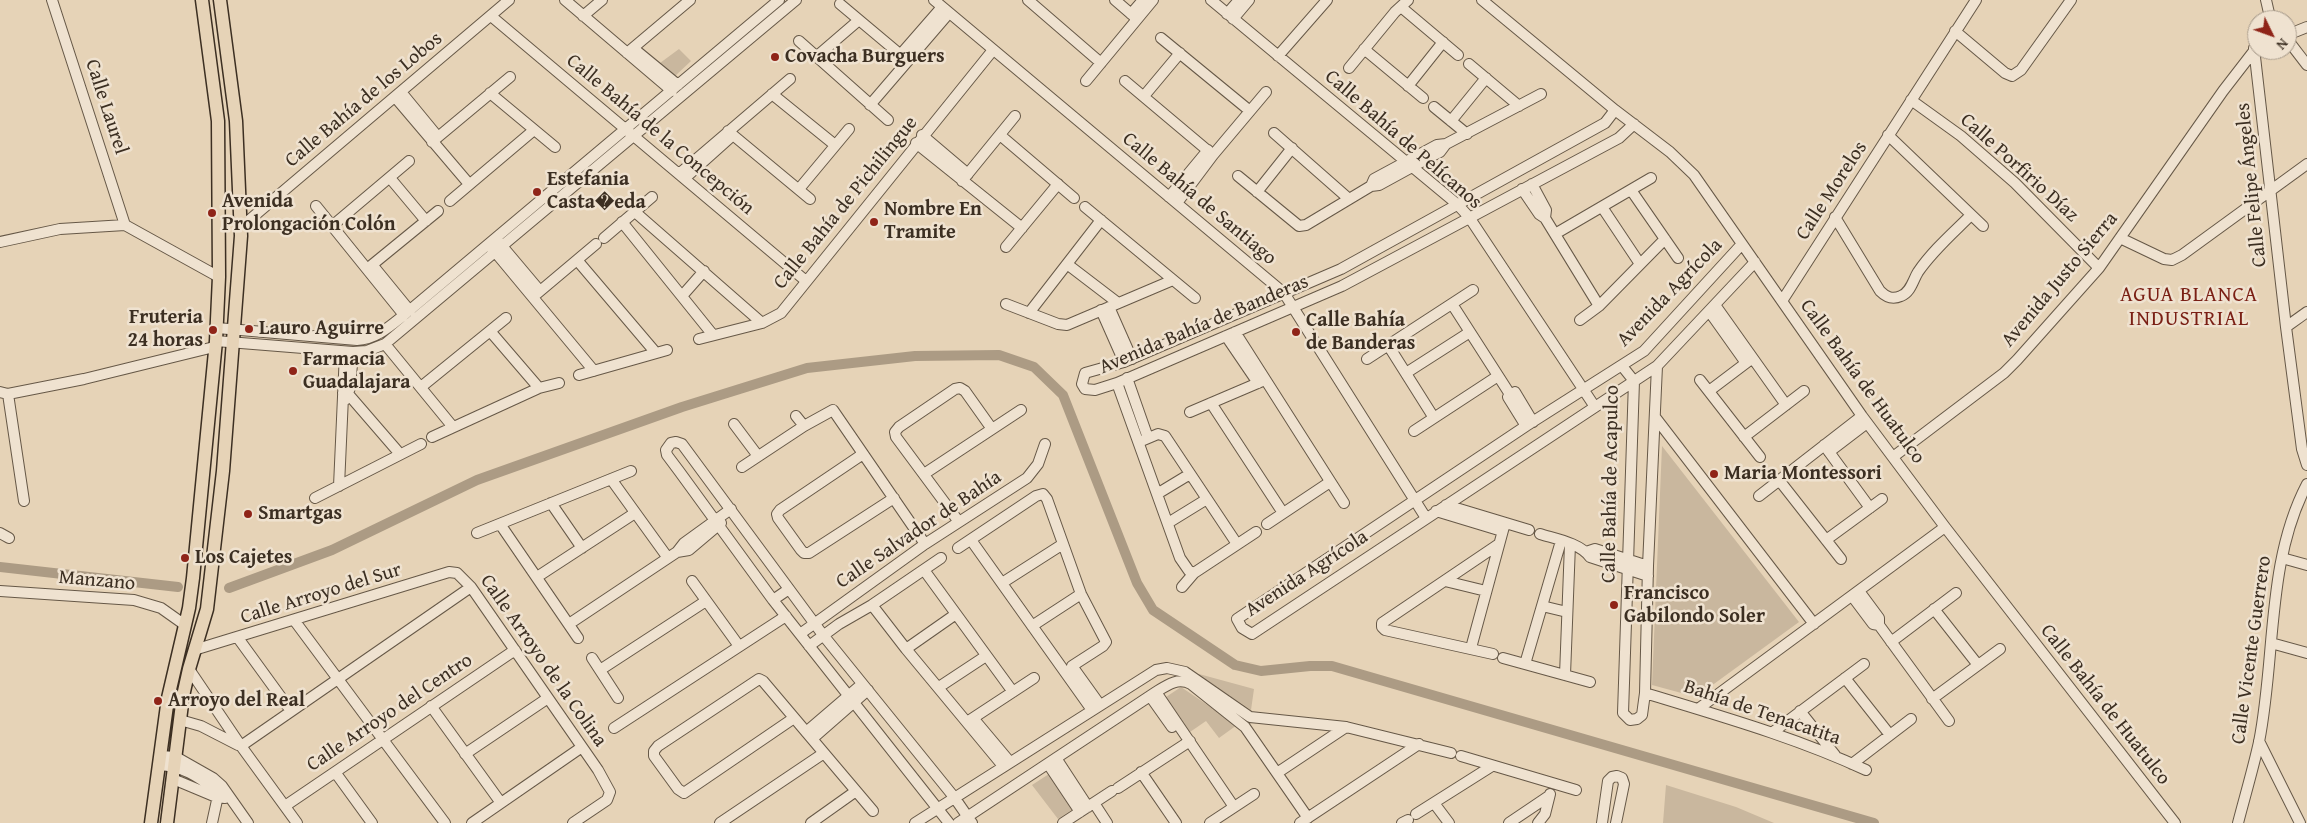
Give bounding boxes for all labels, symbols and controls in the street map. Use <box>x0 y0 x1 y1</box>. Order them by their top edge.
north arrow <box>2247 10 2297 60</box>
street label: Calle Bahía de los Lobos <box>280 27 448 173</box>
text: N <box>2272 34 2293 55</box>
place label: Covacha Burguers <box>785 45 945 69</box>
street label: Calle Bahía de la Concepción <box>561 49 759 221</box>
marker: Covacha Burguers <box>769 51 781 63</box>
street label: Calle Laurel <box>79 57 133 157</box>
street label: Calle Bahía de Pelícanos <box>1320 65 1486 215</box>
street label: Calle Felipe Ángeles <box>2231 102 2273 268</box>
street label: Calle Porfirio Díaz <box>1955 109 2083 227</box>
street label: Calle Bahía de Pichilingue <box>769 112 923 294</box>
street label: Calle Bahía de Santiago <box>1117 127 1281 271</box>
street label: Calle Morelos <box>1791 137 1873 245</box>
place label: Estefania Casta�eda <box>547 168 646 215</box>
marker: Estefania Casta�eda <box>531 186 543 198</box>
place label: Avenida Prolongación Colón <box>222 190 396 237</box>
place label: Nombre En Tramite <box>884 198 982 245</box>
marker: Avenida Prolongación Colón <box>206 207 218 219</box>
street label: Avenida Justo Sierra <box>1997 208 2123 352</box>
marker: Nombre En Tramite <box>868 216 880 228</box>
street label: Avenida Agrícola <box>1612 234 1728 352</box>
street label: Avenida Bahía de Banderas <box>1096 270 1312 380</box>
district label: AGUA BLANCA INDUSTRIAL <box>2119 283 2259 333</box>
street label: Calle Bahía de Huatulco <box>1794 295 1930 469</box>
place label: Fruteria 24 horas <box>128 306 203 353</box>
place label: Calle Bahía de Banderas <box>1306 309 1415 356</box>
place label: Lauro Aguirre <box>259 317 384 341</box>
marker: Lauro Aguirre <box>243 323 255 335</box>
marker: Fruteria 24 horas <box>207 324 219 336</box>
marker: Calle Bahía de Banderas <box>1290 326 1302 338</box>
place label: Farmacia Guadalajara <box>303 348 411 395</box>
marker: Farmacia Guadalajara <box>287 365 299 377</box>
street label: Calle Bahía de Acapulco <box>1597 385 1625 583</box>
place label: Maria Montessori <box>1724 462 1882 486</box>
street label: Calle Salvador de Bahía <box>832 466 1006 594</box>
marker: Maria Montessori <box>1708 468 1720 480</box>
place label: Smartgas <box>258 502 342 526</box>
marker: Smartgas <box>242 508 254 520</box>
street label: Avenida Agrícola <box>1241 525 1373 623</box>
place label: Los Cajetes <box>195 546 292 570</box>
marker: Los Cajetes <box>179 552 191 564</box>
street label: Calle Vicente Guerrero <box>2227 554 2277 746</box>
street label: Calle Arroyo del Sur <box>238 558 404 630</box>
street label: Manzano <box>58 566 136 596</box>
street label: Calle Arroyo de la Colina <box>474 570 612 752</box>
place label: Francisco Gabilondo Soler <box>1624 582 1765 629</box>
marker: Francisco Gabilondo Soler <box>1608 599 1620 611</box>
street label: Calle Bahía de Huatulco <box>2035 620 2175 790</box>
street label: Calle Arroyo del Centro <box>303 649 477 777</box>
street label: Bahía de Tenacatita <box>1681 675 1843 751</box>
place label: Arroyo del Real <box>168 689 305 713</box>
marker: Arroyo del Real <box>152 695 164 707</box>

